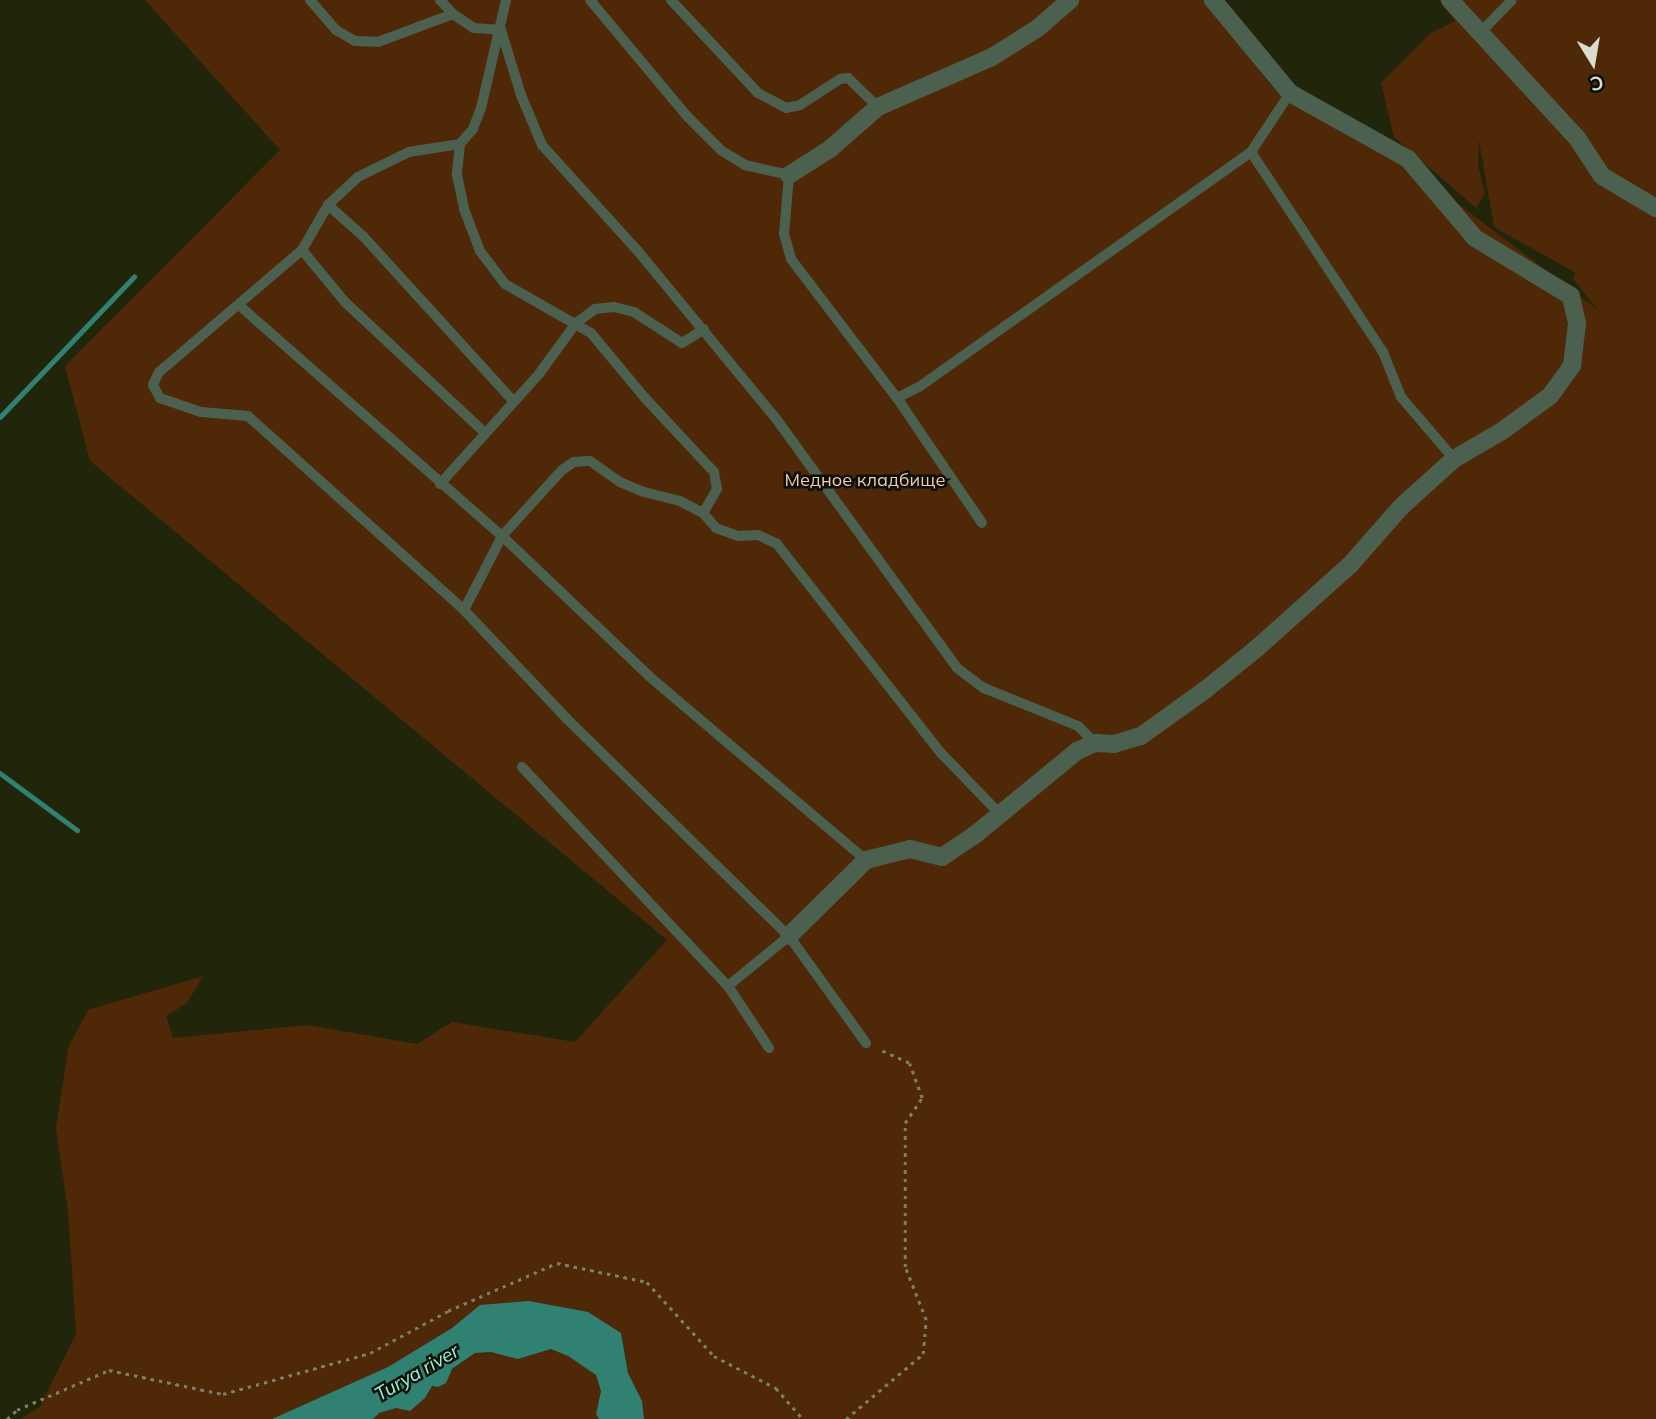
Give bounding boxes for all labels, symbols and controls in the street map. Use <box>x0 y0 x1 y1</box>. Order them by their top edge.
north arrow <box>1558 28 1628 98</box>
text: С <box>1588 71 1606 97</box>
park label: Медное кладбище <box>785 469 945 491</box>
water label: Turya river <box>371 1340 463 1406</box>

